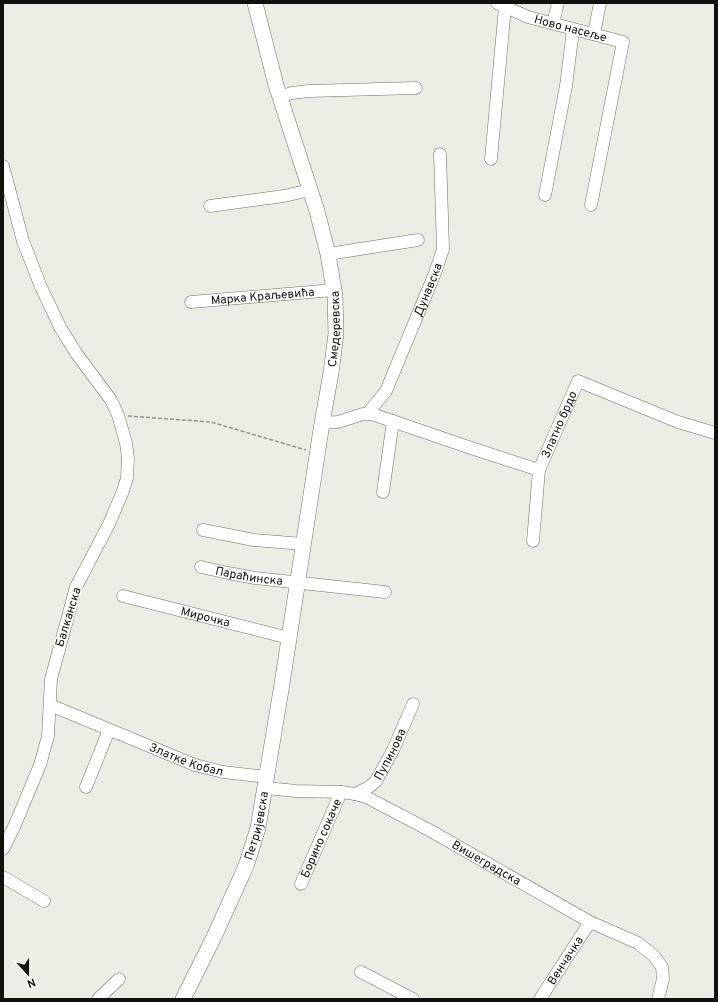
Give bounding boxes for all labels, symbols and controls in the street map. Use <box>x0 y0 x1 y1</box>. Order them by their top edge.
street label: Ново насеље <box>532 12 608 46</box>
street label: Дунавска <box>411 261 447 319</box>
street label: Марка Краљевића <box>210 285 315 309</box>
street label: Смедеревска <box>325 290 345 368</box>
street label: Златно брдо <box>538 388 582 461</box>
street label: Параћинска <box>214 563 283 590</box>
street label: Балканска <box>52 586 86 649</box>
street label: Мирочка <box>179 604 232 632</box>
street label: Пупинова <box>371 726 410 783</box>
street label: Златке Кобал <box>146 740 225 781</box>
street label: Петријевска <box>241 790 273 862</box>
street label: Борино сокаче <box>298 796 346 881</box>
street label: Вишеградска <box>449 838 523 890</box>
street label: Венчачка <box>544 934 588 988</box>
north arrow <box>8 954 48 994</box>
text: N <box>25 974 37 990</box>

